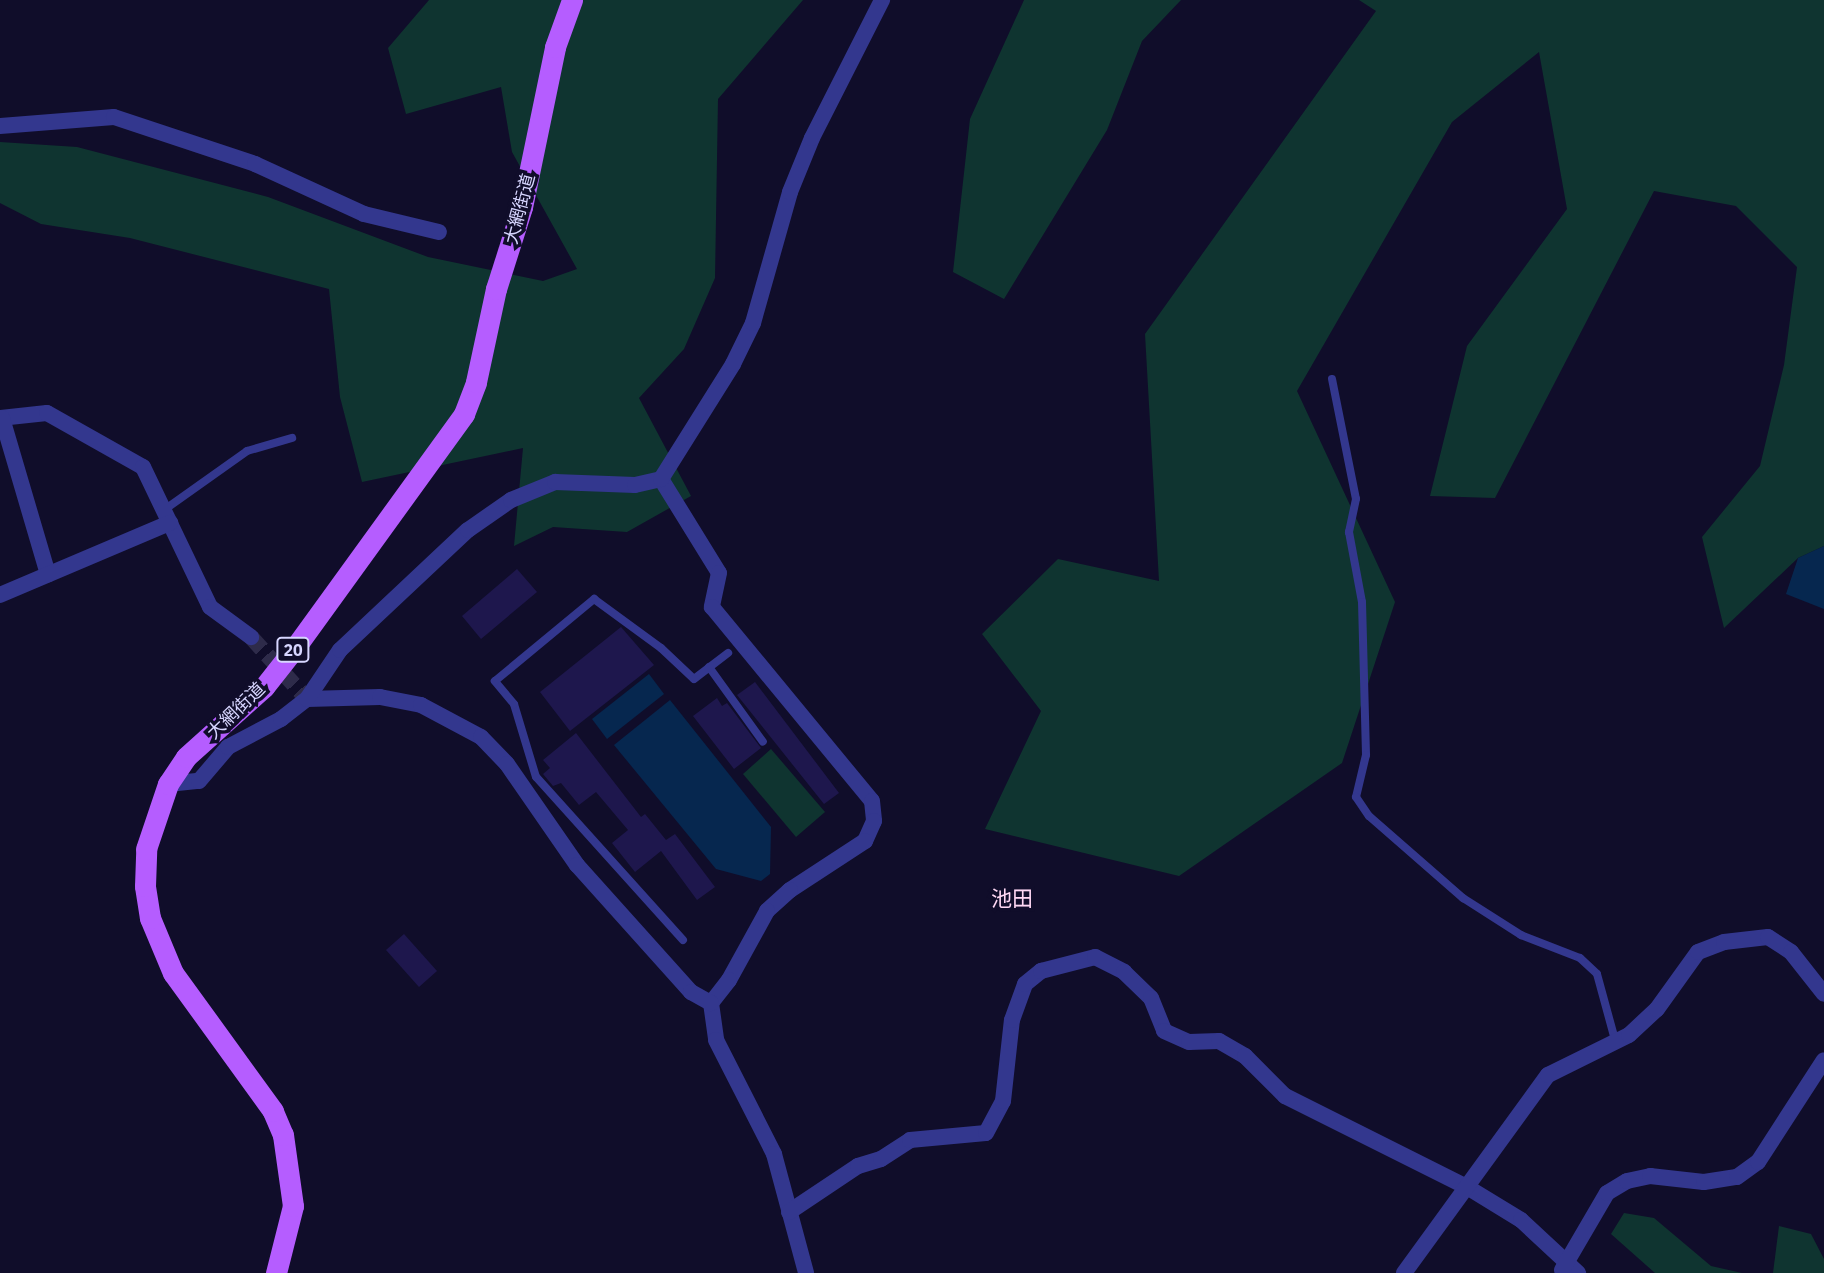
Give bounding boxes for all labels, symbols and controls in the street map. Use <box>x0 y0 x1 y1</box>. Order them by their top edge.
street label: 大網街道 <box>500 171 540 247</box>
road number: 20 <box>276 638 310 663</box>
street label: 大網街道 <box>203 678 269 744</box>
district label: 池田 <box>991 885 1033 911</box>

